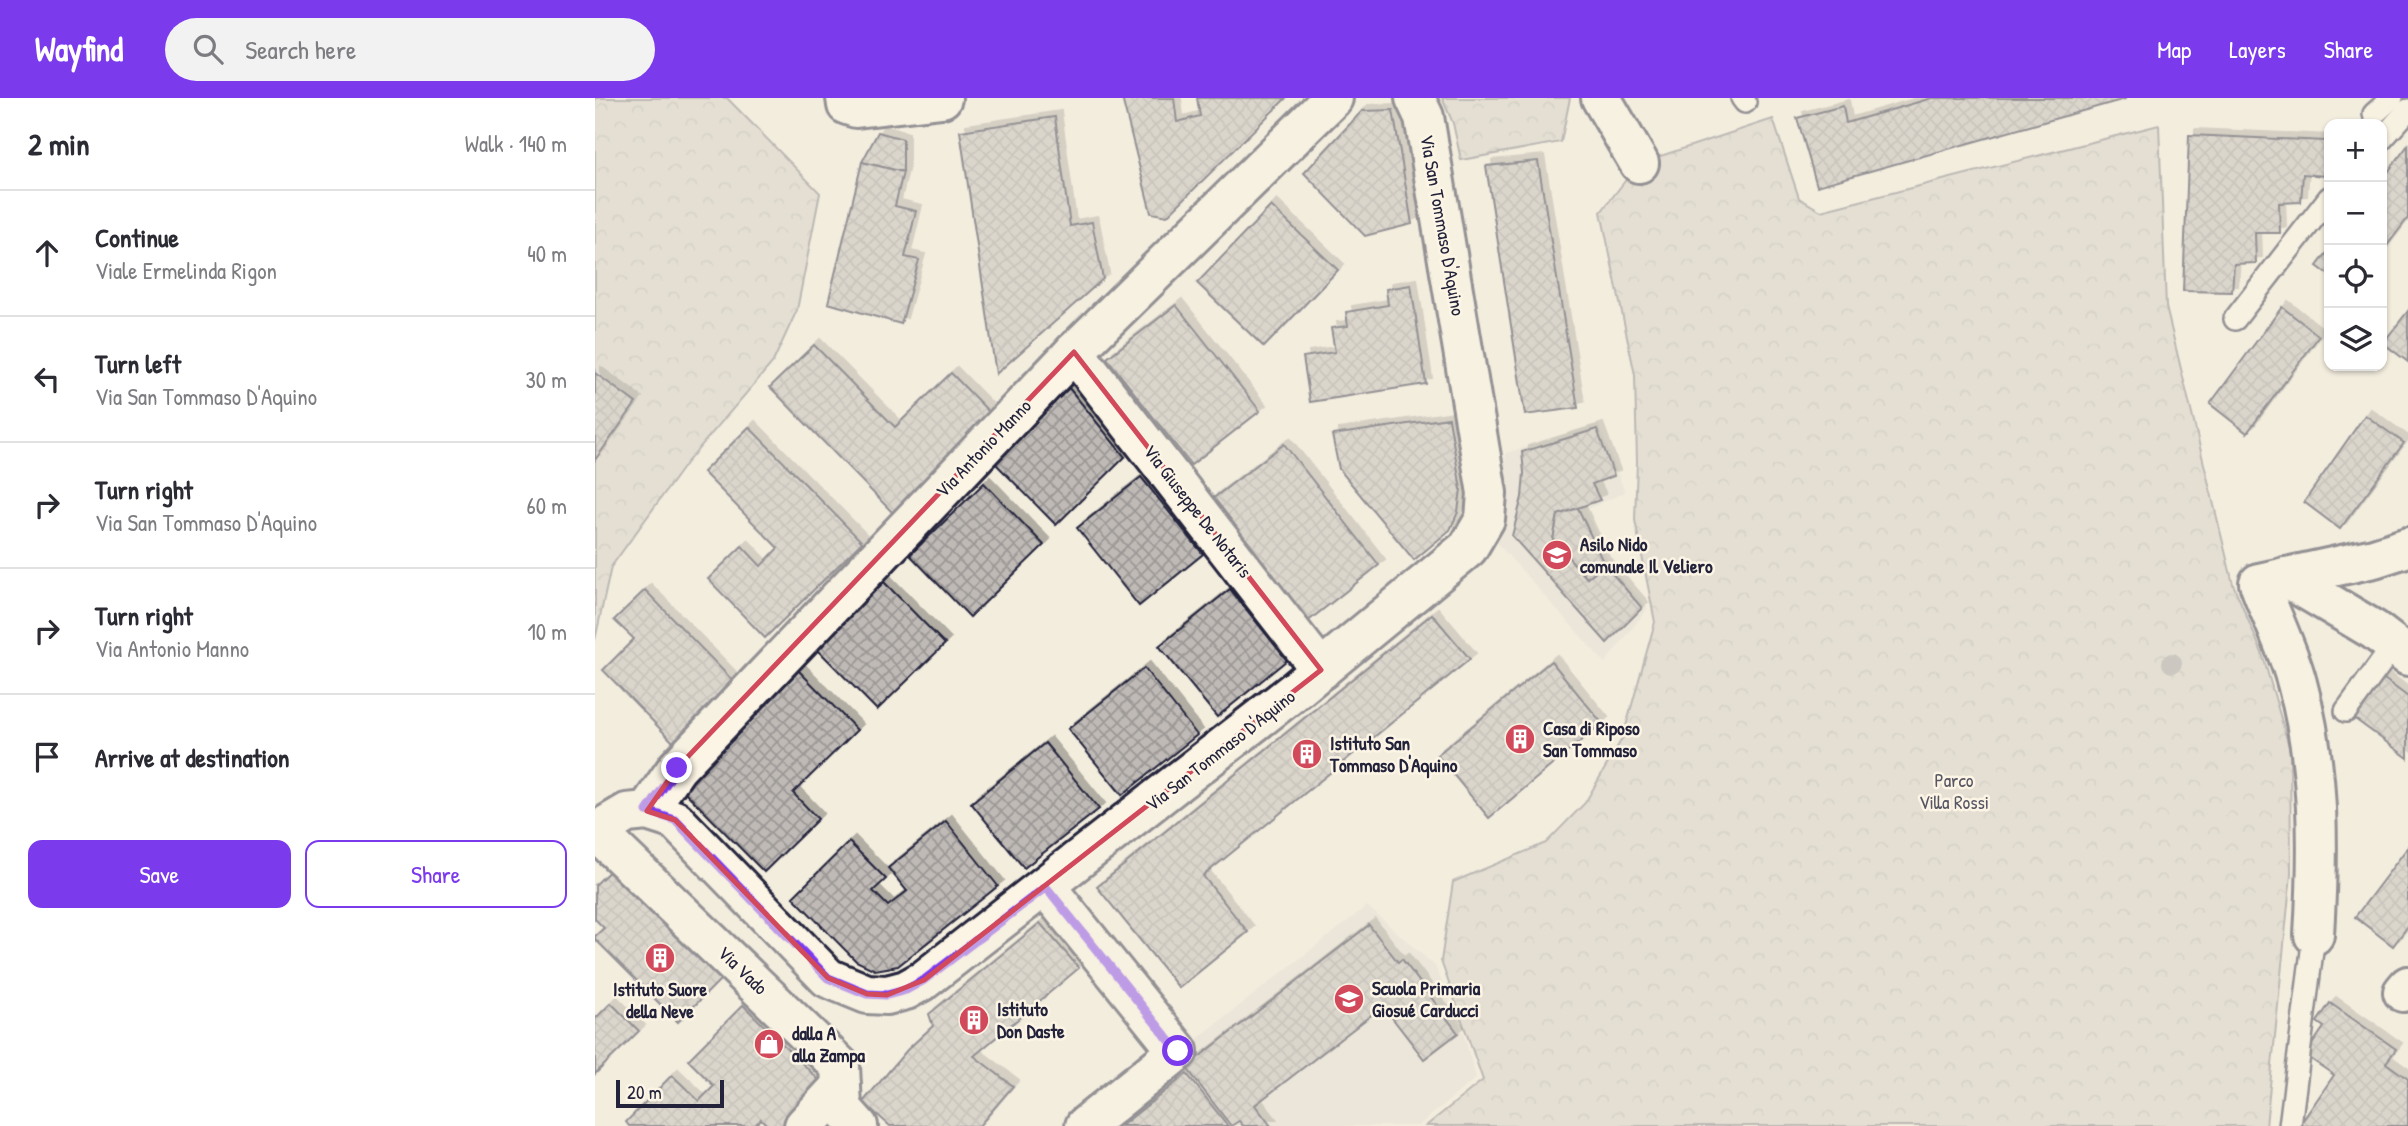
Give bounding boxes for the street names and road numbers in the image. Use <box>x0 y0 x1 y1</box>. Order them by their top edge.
street label: Via San Tommaso D'Aquino <box>1414 132 1472 318</box>
street label: Via Antonio Manno <box>929 393 1037 503</box>
street label: Via Giuseppe De Notaris <box>1138 439 1258 583</box>
street label: Via San Tommaso D'Aquino <box>1140 683 1301 817</box>
street label: Via Vado <box>712 940 774 1000</box>

